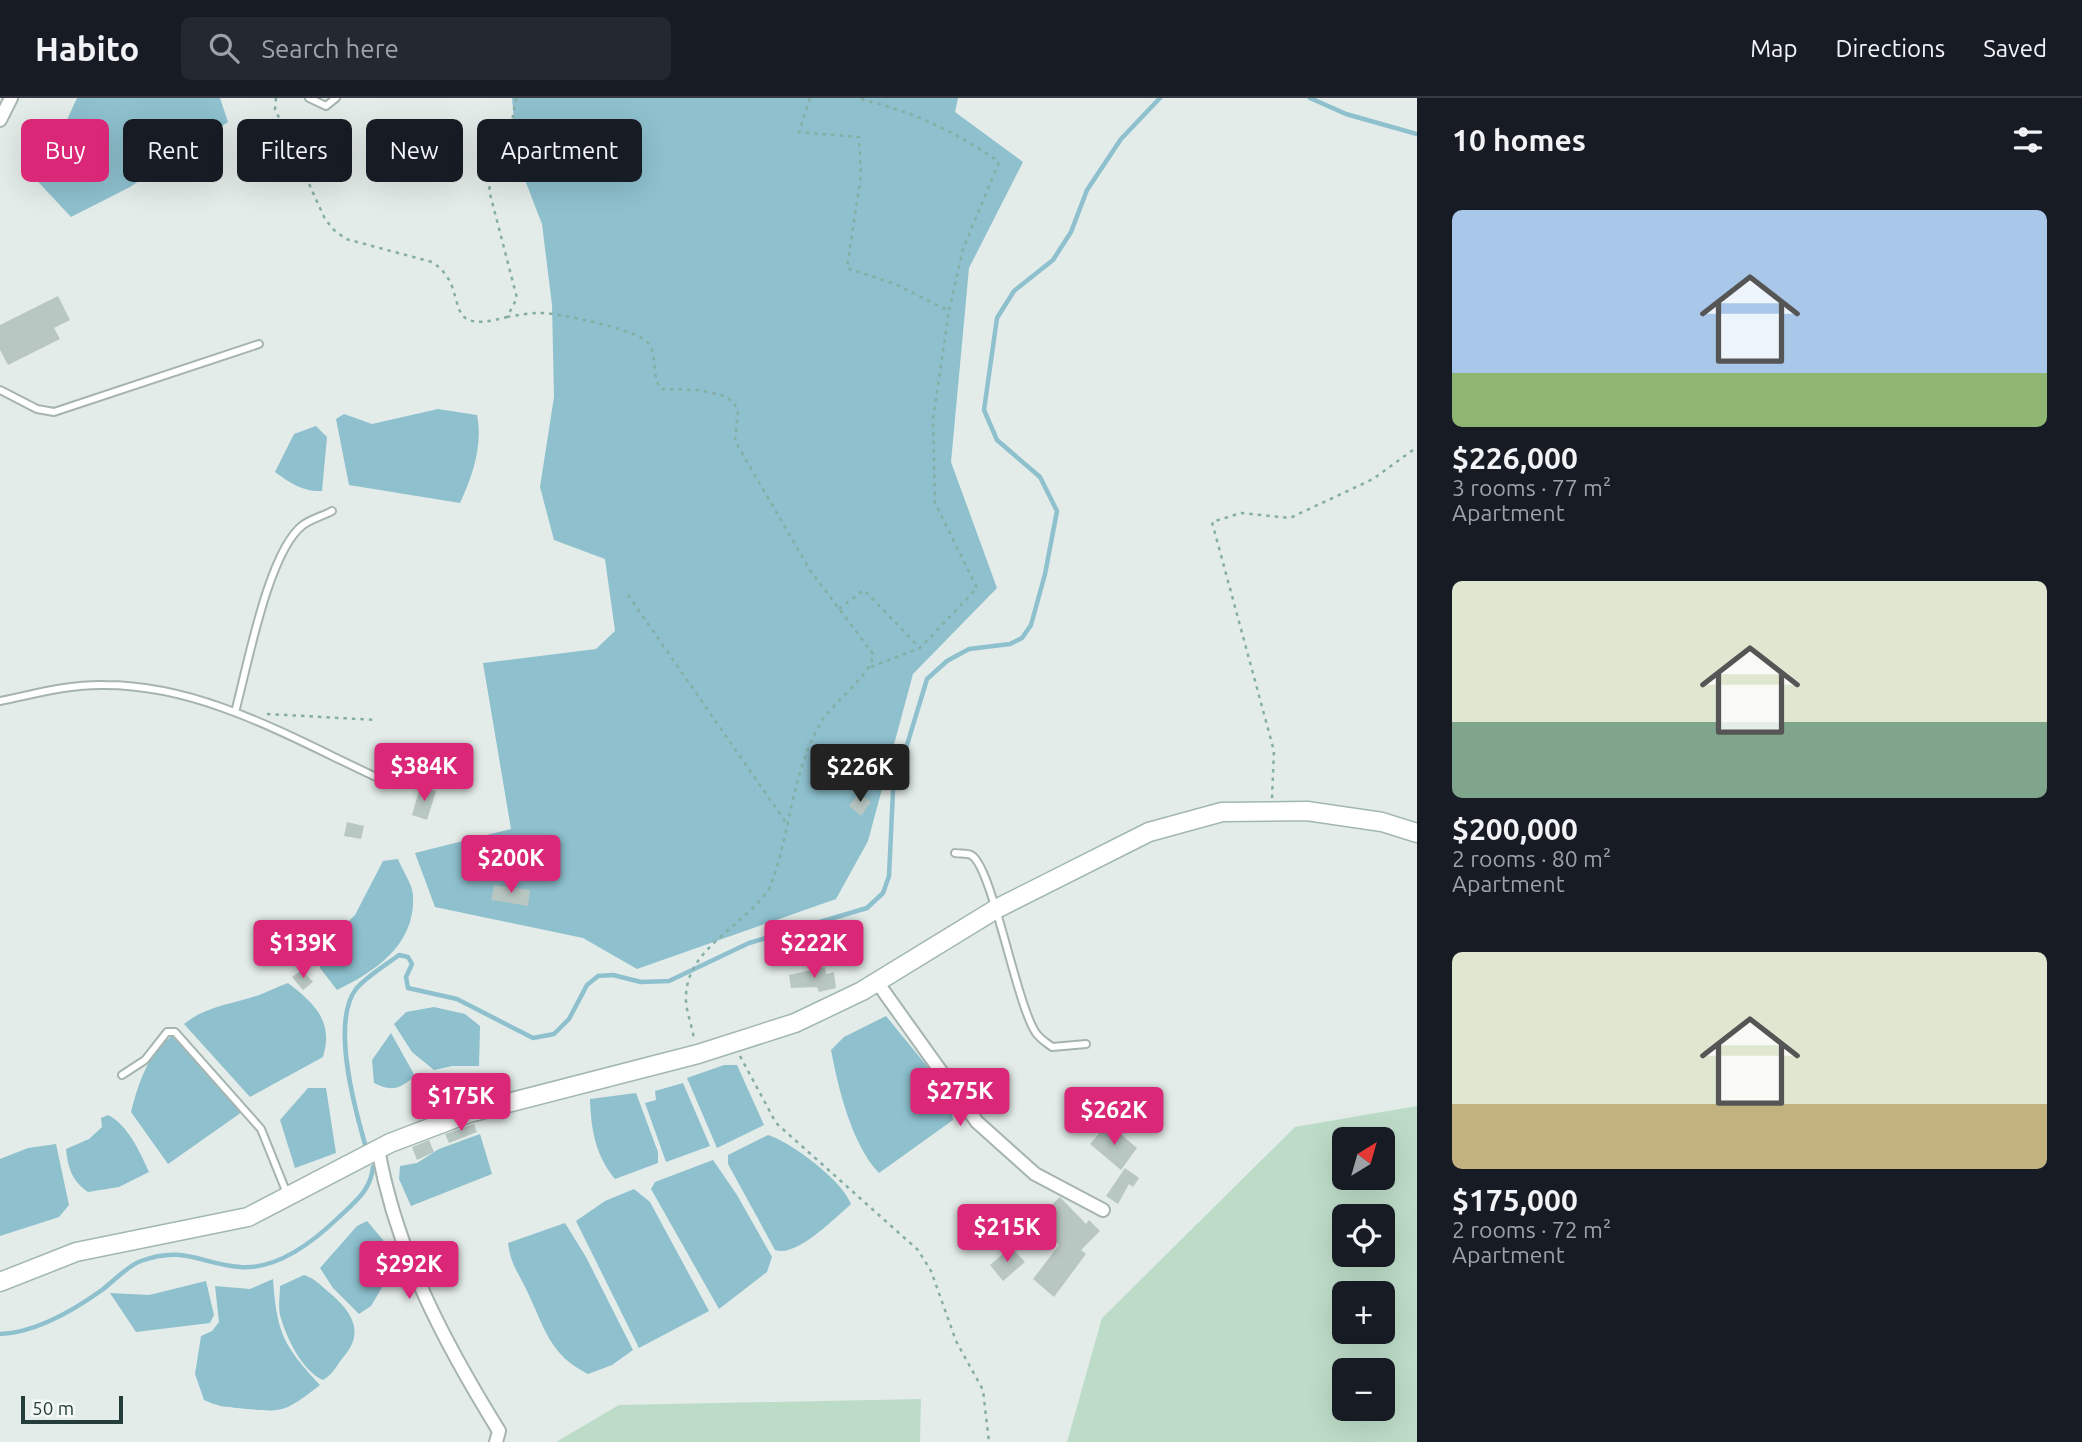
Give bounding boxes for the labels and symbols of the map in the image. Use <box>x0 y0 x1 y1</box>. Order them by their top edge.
pin: $384K <box>375 744 473 803</box>
pin: $226K <box>811 744 909 804</box>
pin: $200K <box>462 836 560 895</box>
pin: $139K <box>254 920 352 980</box>
pin: $222K <box>765 920 863 980</box>
pin: $275K <box>911 1068 1009 1128</box>
pin: $175K <box>412 1074 510 1133</box>
pin: $262K <box>1065 1088 1163 1147</box>
north arrow <box>1332 1127 1395 1190</box>
pin: $215K <box>958 1204 1056 1264</box>
pin: $292K <box>360 1242 458 1301</box>
scale bar <box>21 1393 122 1425</box>

